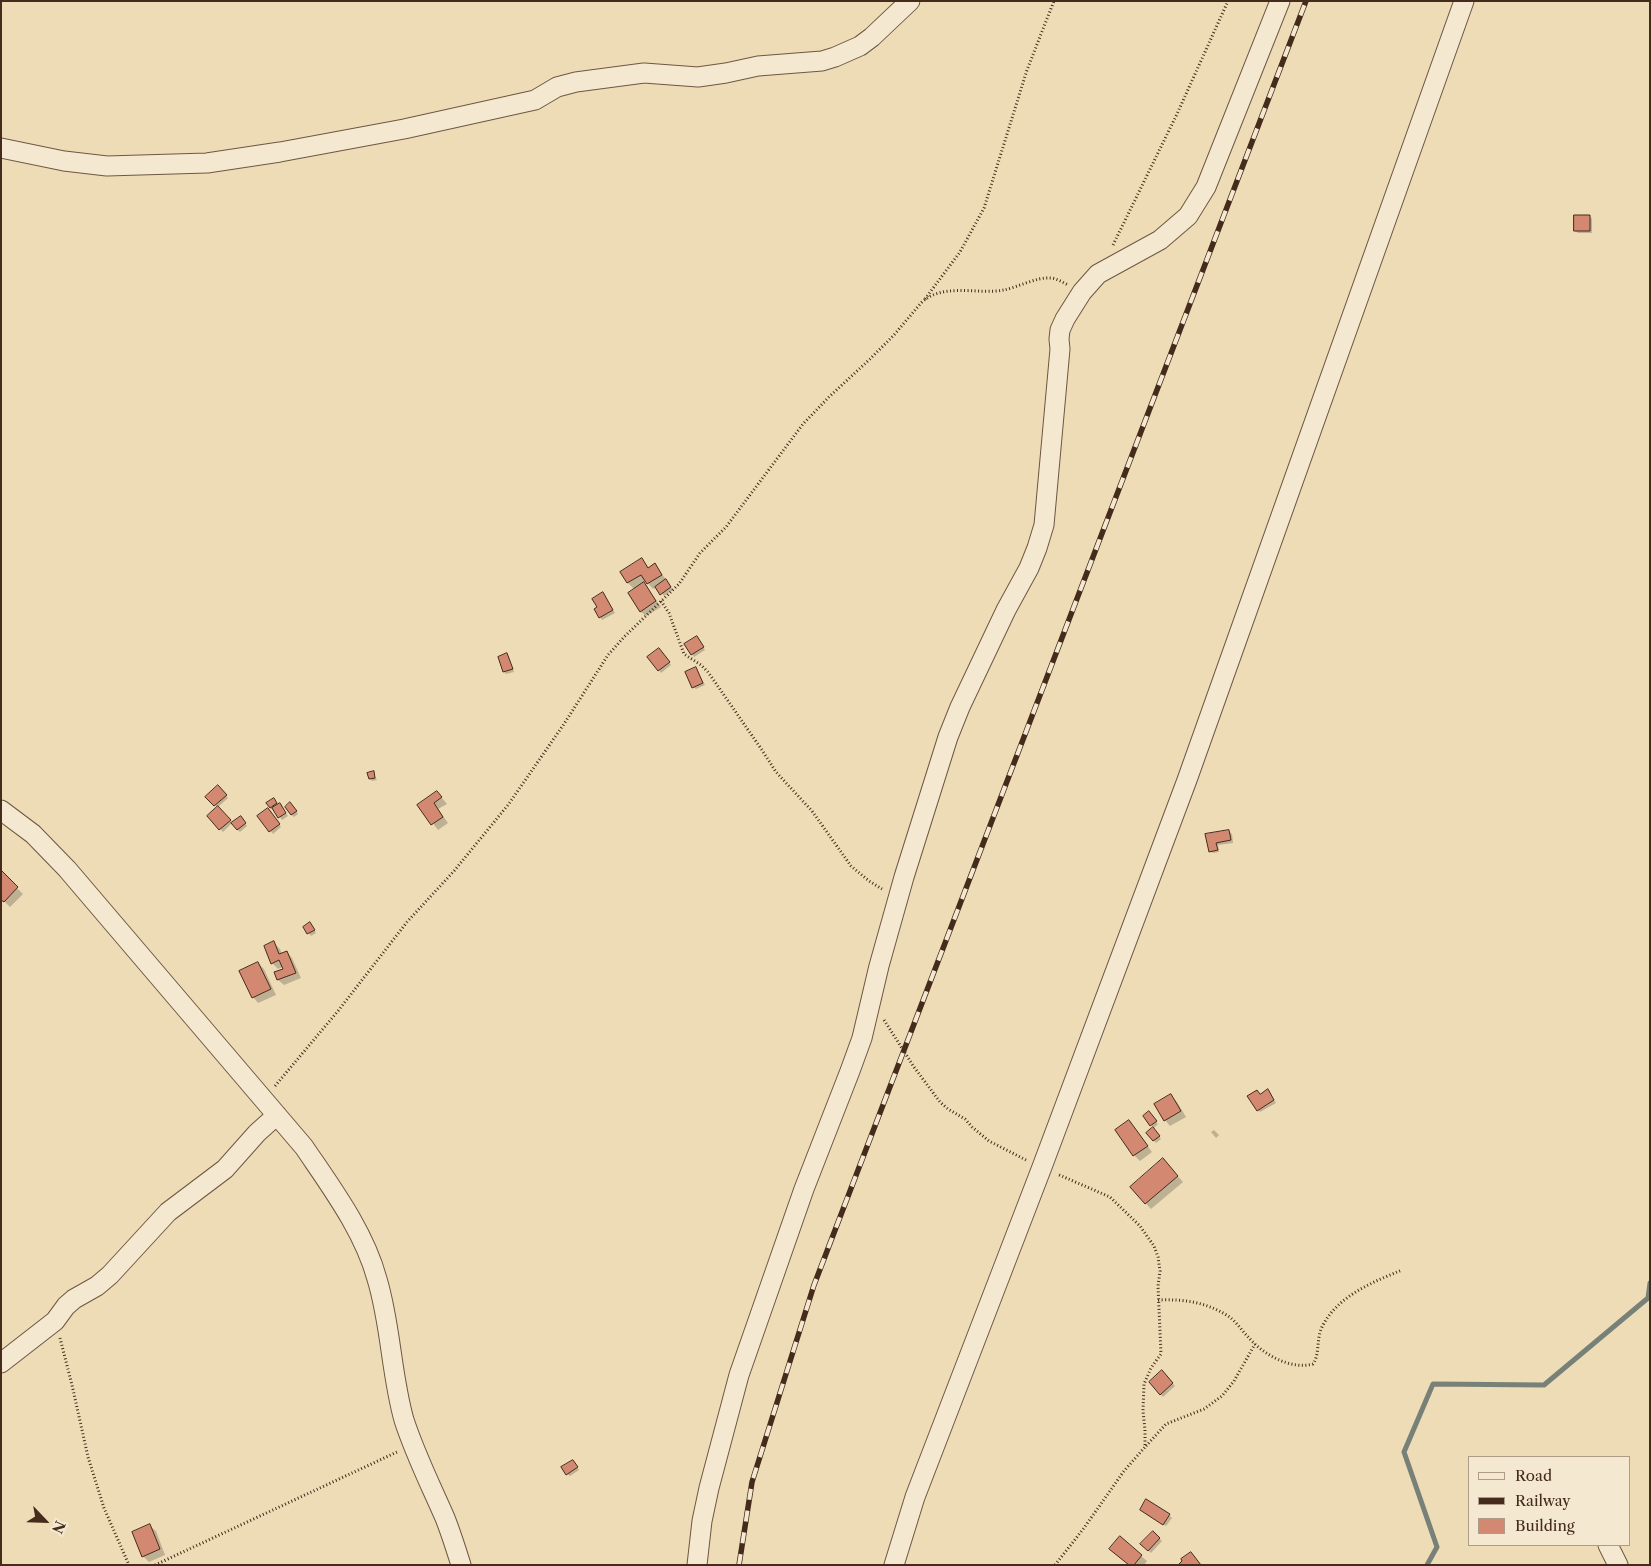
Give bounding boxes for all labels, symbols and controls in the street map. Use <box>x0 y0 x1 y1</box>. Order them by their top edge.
legend <box>1468 1456 1631 1546</box>
text: Road <box>1515 1466 1552 1485</box>
text: Railway <box>1515 1491 1571 1510</box>
north arrow <box>20 1496 70 1546</box>
text: Building <box>1515 1516 1575 1535</box>
text: N <box>48 1518 69 1536</box>

